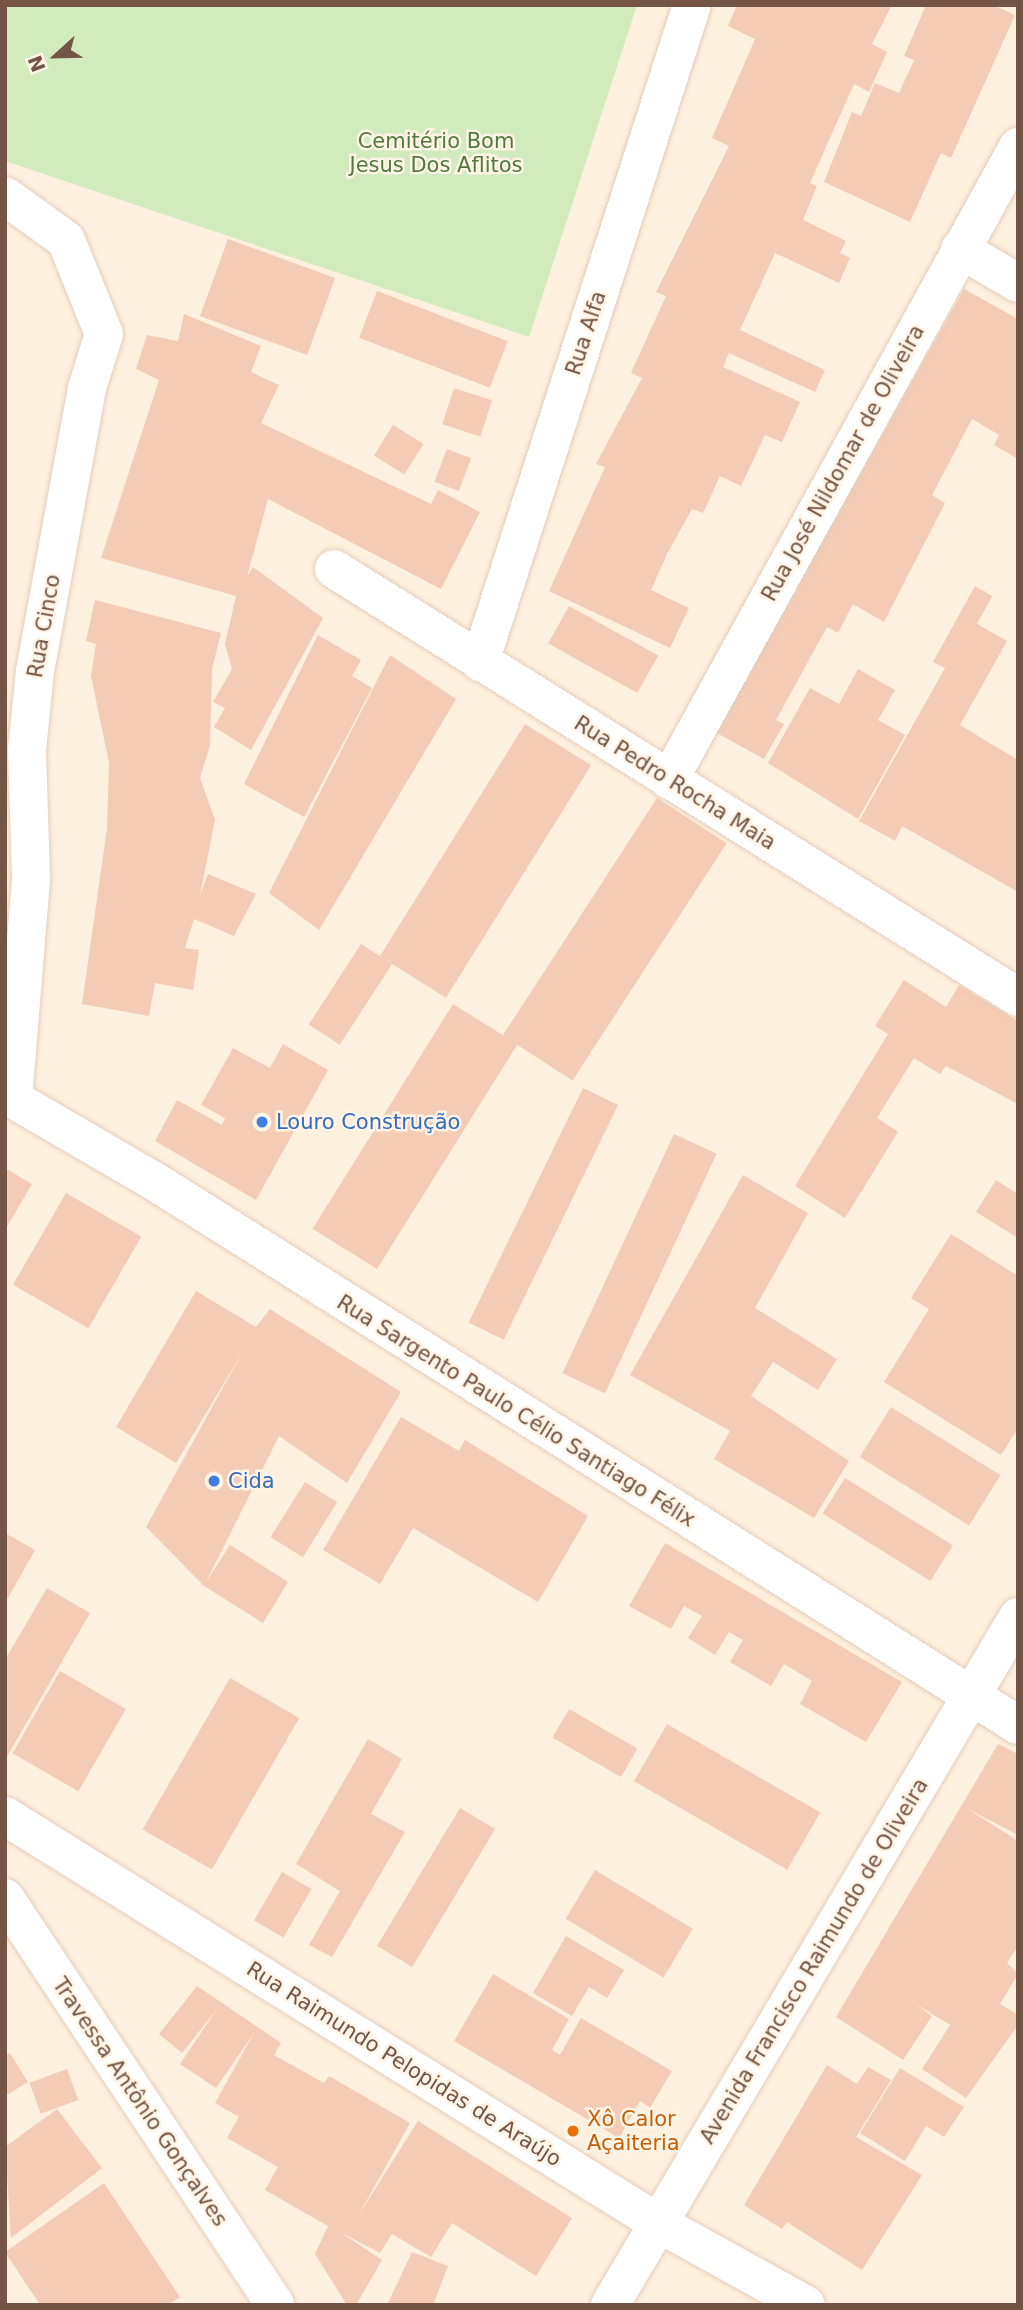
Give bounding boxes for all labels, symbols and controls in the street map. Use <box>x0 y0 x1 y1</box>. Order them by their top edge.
north arrow <box>21 21 91 91</box>
text: N <box>23 52 50 75</box>
park label: Cemitério Bom Jesus Dos Aflitos <box>349 128 523 178</box>
street label: Rua Alfa <box>561 288 611 378</box>
street label: Rua José Nildomar de Oliveira <box>756 320 930 606</box>
street label: Rua Cinco <box>23 572 65 680</box>
street label: Rua Pedro Rocha Maia <box>570 711 780 855</box>
place label: Louro Construção <box>276 1109 460 1135</box>
marker: Louro Construção <box>254 1114 270 1130</box>
street label: Rua Sargento Paulo Célio Santiago Félix <box>332 1290 700 1532</box>
place label: Cida <box>228 1468 275 1494</box>
marker: Cida <box>206 1473 222 1489</box>
street label: Avenida Francisco Raimundo de Oliveira <box>695 1774 933 2148</box>
street label: Rua Raimundo Pelopidas de Araújo <box>242 1956 566 2172</box>
street label: Travessa Antônio Gonçalves <box>47 1973 233 2231</box>
place label: Xô Calor Açaiteria <box>587 2106 680 2156</box>
marker: Xô Calor Açaiteria <box>565 2123 581 2139</box>

